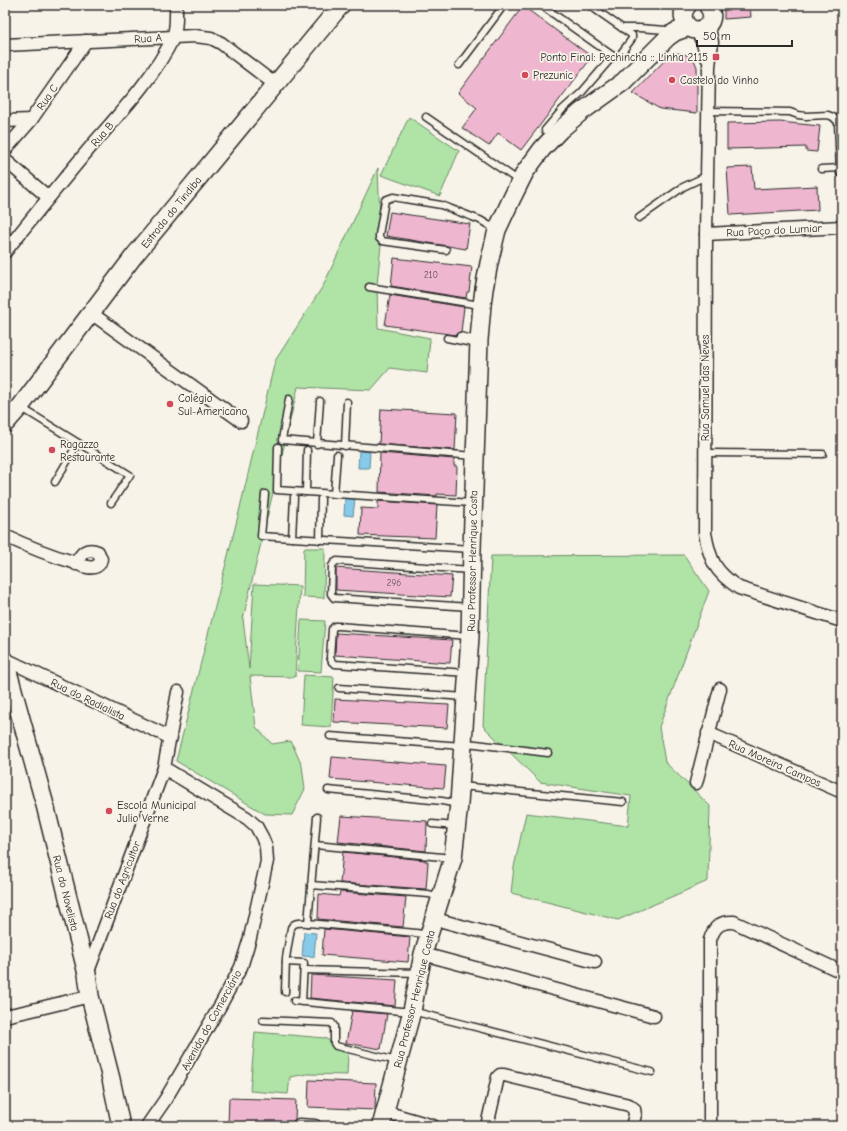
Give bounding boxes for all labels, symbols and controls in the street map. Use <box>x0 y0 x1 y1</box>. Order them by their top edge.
scale bar <box>697 22 792 48</box>
text: 50 m <box>703 29 731 43</box>
street label: Rua A <box>134 31 163 46</box>
place label: Ponto Final: Pechincha :: Linha 2115 <box>540 51 708 64</box>
marker: Ponto Final: Pechincha :: Linha 2115 <box>711 52 721 62</box>
place label: Prezunic <box>533 69 574 82</box>
marker: Prezunic <box>520 70 530 80</box>
place label: Castelo do Vinho <box>680 74 759 87</box>
marker: Castelo do Vinho <box>667 75 677 85</box>
street label: Rua C <box>34 82 61 113</box>
street label: Rua B <box>88 119 117 149</box>
street label: Estrada do Tindiba <box>138 174 204 251</box>
street label: Rua Paço do Lumiar <box>726 221 823 239</box>
house number: 210 <box>424 270 438 280</box>
street label: Rua Samuel das Neves <box>699 334 712 441</box>
place label: Colégio Sul-Americano <box>178 392 247 418</box>
marker: Colégio Sul-Americano <box>165 399 175 409</box>
place label: Ragazzo Restaurante <box>60 438 115 464</box>
marker: Ragazzo Restaurante <box>47 445 57 455</box>
street label: Rua Professor Henrique Costa <box>465 490 480 632</box>
house number: 296 <box>387 578 401 588</box>
street label: Rua do Radialista <box>49 676 127 723</box>
street label: Rua Moreira Campos <box>727 737 823 790</box>
place label: Escola Municipal Julio Verne <box>117 799 196 825</box>
marker: Escola Municipal Julio Verne <box>104 806 114 816</box>
street label: Rua do Agricultor <box>102 839 144 921</box>
street label: Rua do Novelista <box>50 854 81 932</box>
street label: Rua Professor Henrique Costa <box>391 929 438 1069</box>
street label: Avenida do Comerciário <box>178 968 245 1073</box>

